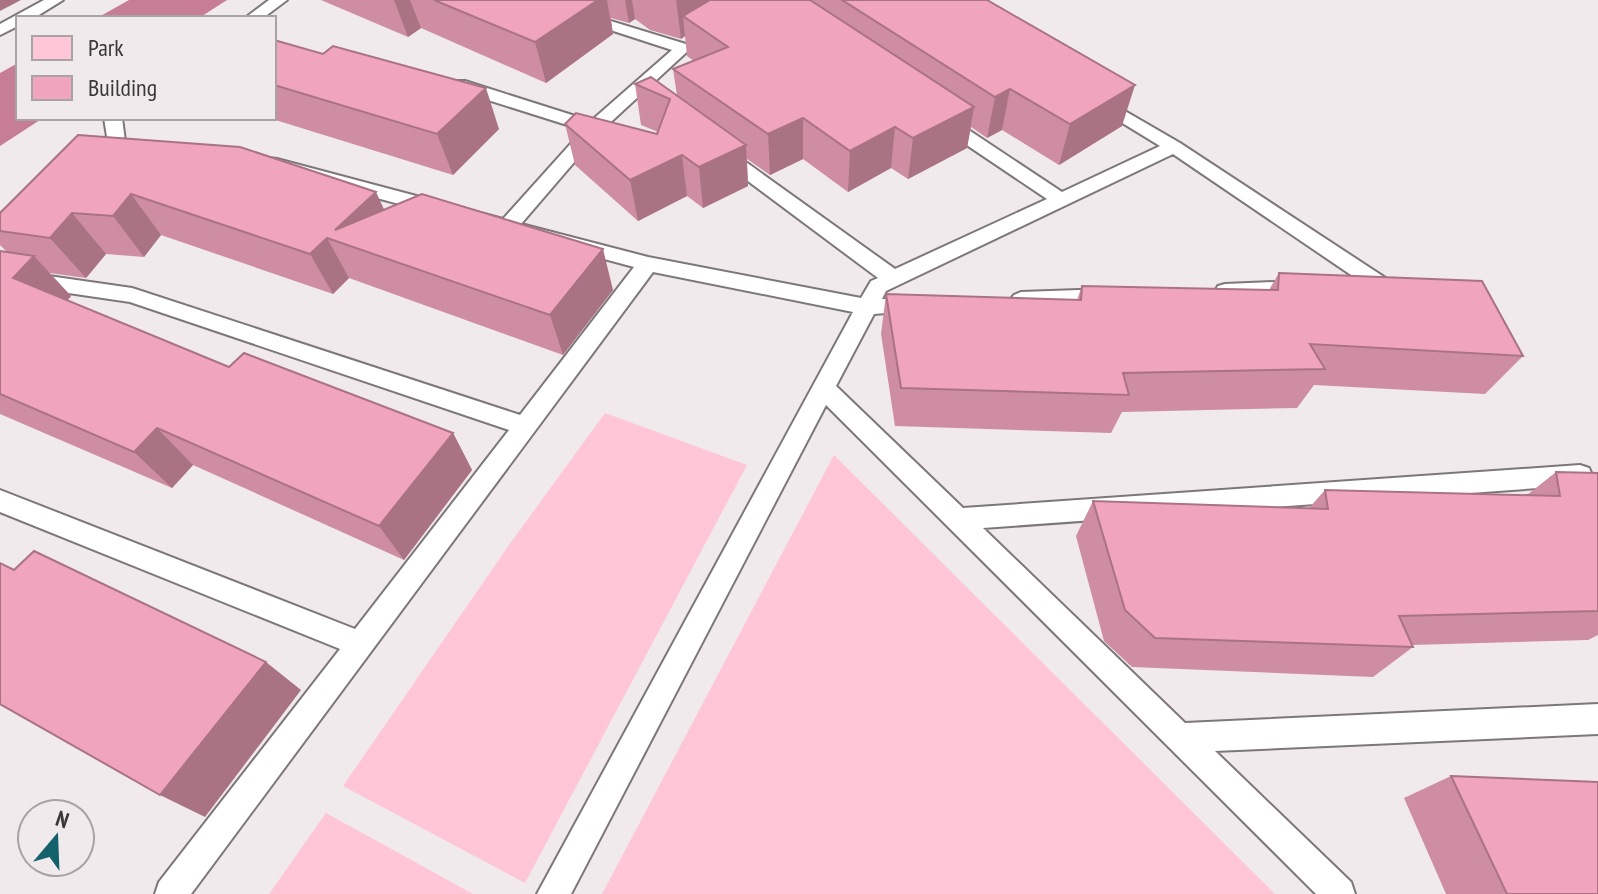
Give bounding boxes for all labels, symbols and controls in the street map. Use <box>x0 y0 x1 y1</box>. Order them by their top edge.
legend <box>16 16 276 120</box>
text: Park <box>88 32 124 63</box>
text: Building <box>88 72 157 103</box>
north arrow <box>16 798 96 878</box>
text: N <box>52 804 73 834</box>

